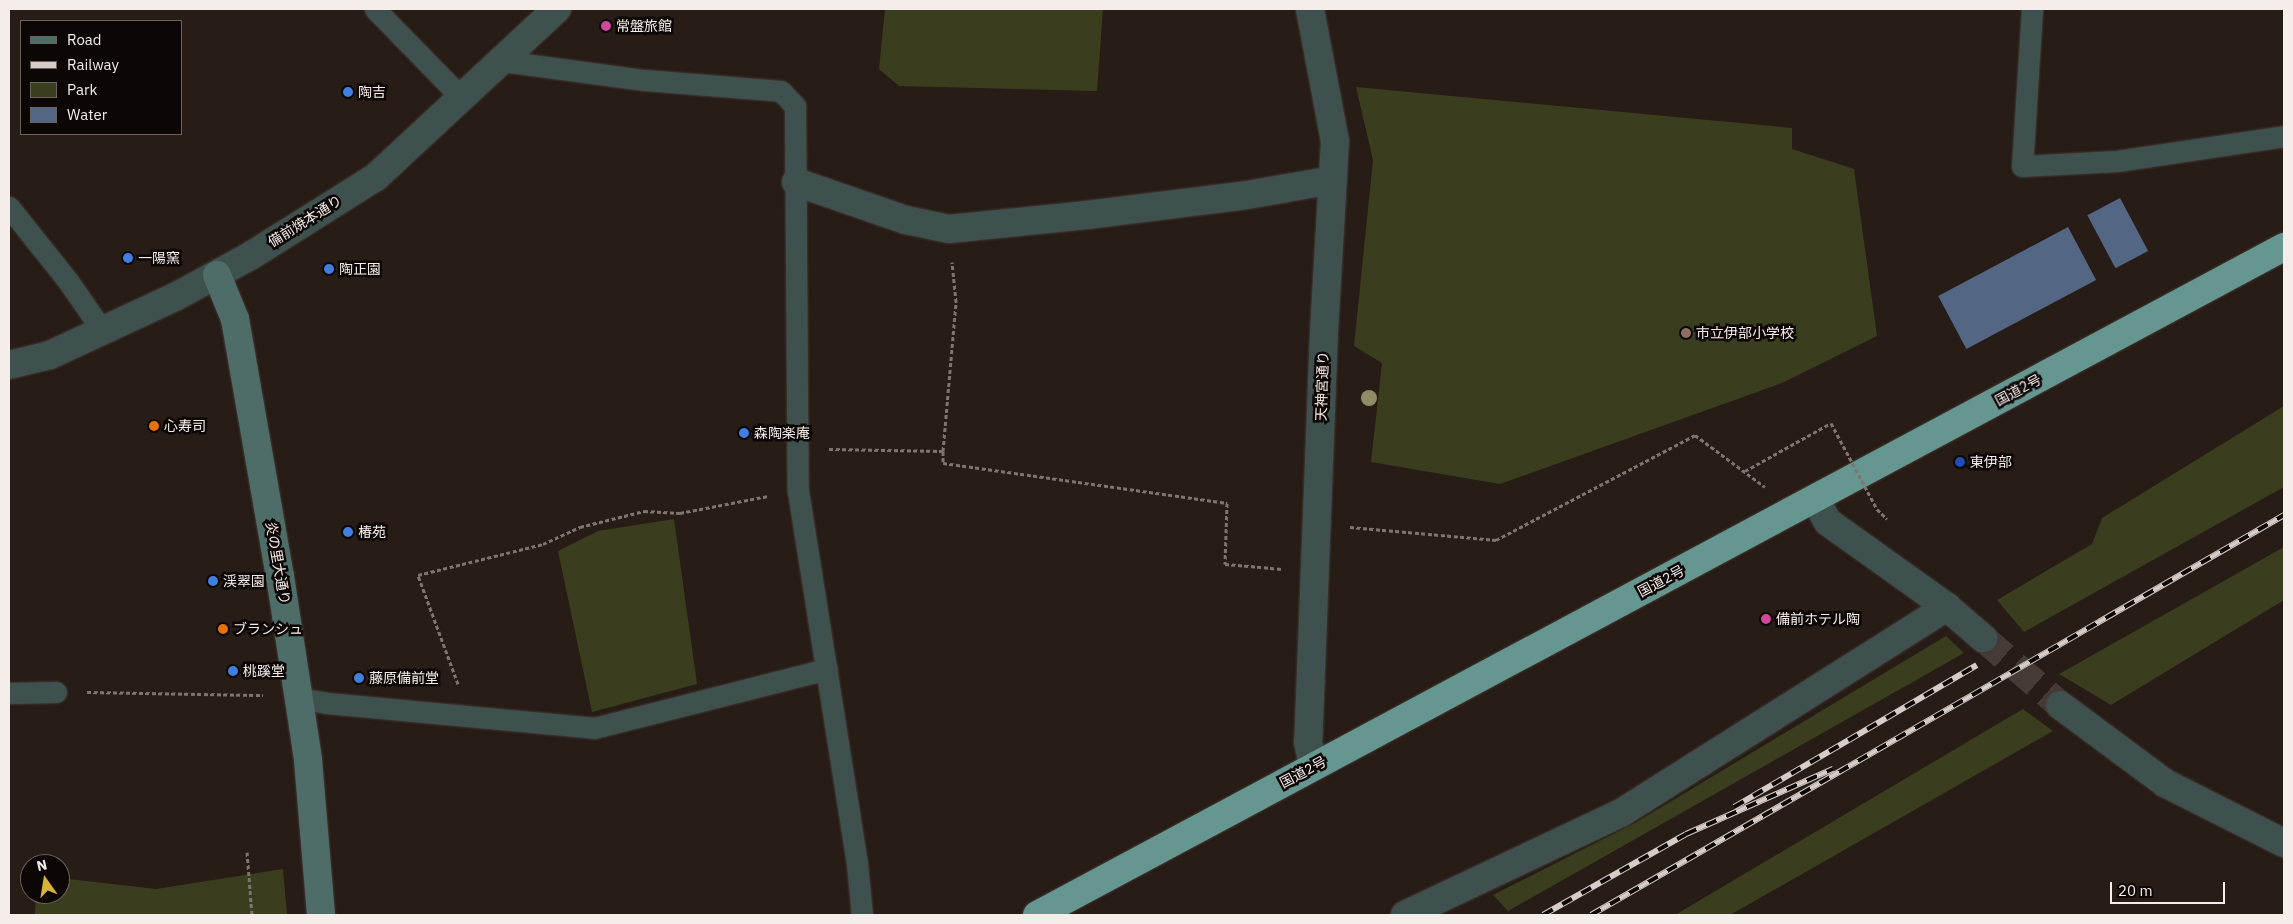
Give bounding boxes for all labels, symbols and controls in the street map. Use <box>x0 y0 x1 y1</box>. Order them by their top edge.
place label: 常盤旅館 <box>616 18 672 34</box>
legend <box>20 20 182 135</box>
marker: 常盤旅館 <box>600 20 612 32</box>
text: Road <box>67 30 102 49</box>
text: Railway <box>67 55 119 74</box>
text: Park <box>67 80 97 99</box>
place label: 陶吉 <box>358 84 386 100</box>
marker: 陶吉 <box>342 86 354 98</box>
text: Water <box>67 105 107 124</box>
street label: 備前焼本通り <box>265 192 345 250</box>
place label: 一陽窯 <box>138 250 180 266</box>
marker: 一陽窯 <box>122 252 134 264</box>
place label: 陶正園 <box>339 261 381 277</box>
marker: 陶正園 <box>323 263 335 275</box>
place label: 市立伊部小学校 <box>1696 325 1794 341</box>
marker: 市立伊部小学校 <box>1680 327 1692 339</box>
street label: 天神宮通り <box>1312 351 1332 421</box>
street label: 国道2号 <box>1992 371 2044 409</box>
place label: 心寿司 <box>164 418 206 434</box>
marker: 心寿司 <box>148 420 160 432</box>
place label: 森陶楽庵 <box>754 425 810 441</box>
marker: 森陶楽庵 <box>738 427 750 439</box>
place label: 東伊部 <box>1970 454 2012 470</box>
marker: 東伊部 <box>1954 456 1966 468</box>
street label: 炎の里大通り <box>262 520 294 606</box>
place label: 椿苑 <box>358 524 386 540</box>
marker: 椿苑 <box>342 526 354 538</box>
street label: 国道2号 <box>1635 562 1687 600</box>
place label: 渓翠園 <box>223 573 265 589</box>
marker: 渓翠園 <box>207 575 219 587</box>
place label: 備前ホテル陶 <box>1776 611 1860 627</box>
marker: 備前ホテル陶 <box>1760 613 1772 625</box>
place label: ブランシュ <box>233 621 303 637</box>
marker: ブランシュ <box>217 623 229 635</box>
place label: 桃蹊堂 <box>243 663 285 679</box>
marker: 桃蹊堂 <box>227 665 239 677</box>
place label: 藤原備前堂 <box>369 670 439 686</box>
marker: 藤原備前堂 <box>353 672 365 684</box>
street label: 国道2号 <box>1277 753 1329 791</box>
north arrow <box>20 854 70 904</box>
text: N <box>35 855 49 875</box>
scale bar <box>2113 872 2228 904</box>
text: 20 m <box>2118 881 2153 900</box>

